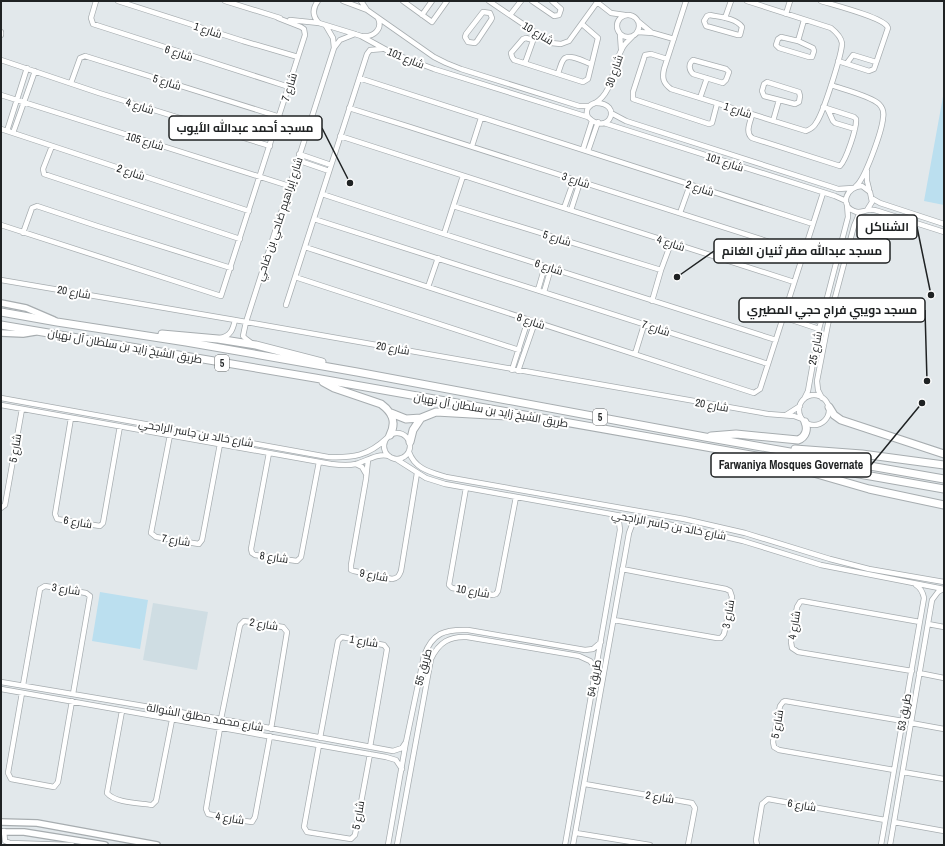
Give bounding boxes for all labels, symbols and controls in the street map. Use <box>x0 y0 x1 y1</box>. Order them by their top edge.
street label: شارع 10 <box>519 18 556 49</box>
street label: شارع 1 <box>192 19 224 42</box>
street label: شارع 6 <box>163 42 195 65</box>
street label: شارع 101 <box>385 44 427 73</box>
street label: شارع 30 <box>602 53 627 90</box>
street label: شارع 5 <box>151 71 183 94</box>
street label: شارع 7 <box>278 71 301 103</box>
street label: شارع 4 <box>124 95 156 118</box>
street label: شارع 1 <box>722 99 754 122</box>
callout: مسجد أحمد عبدالله الأيوب <box>169 116 322 140</box>
text: مسجد أحمد عبدالله الأيوب <box>176 119 314 136</box>
street label: شارع 105 <box>124 129 166 154</box>
street label: شارع 101 <box>704 149 746 176</box>
street label: شارع إبراهيم ضاحي بن ضاحي <box>252 155 308 283</box>
street label: شارع 2 <box>115 161 147 184</box>
street label: شارع 3 <box>560 169 592 192</box>
street label: شارع 2 <box>684 177 716 200</box>
callout: الشناكل <box>857 215 917 239</box>
text: الشناكل <box>865 219 909 235</box>
street label: شارع 5 <box>541 227 573 250</box>
street label: شارع 4 <box>655 232 687 255</box>
callout: مسجد عبدالله صقر ثنيان الغانم <box>714 239 890 263</box>
text: مسجد عبدالله صقر ثنيان الغانم <box>722 242 882 259</box>
street label: شارع 6 <box>533 256 565 279</box>
street label: شارع 20 <box>56 282 92 303</box>
callout: مسجد دويبي فراج حجي المطيري <box>739 298 925 322</box>
text: مسجد دويبي فراج حجي المطيري <box>747 302 917 320</box>
street label: شارع 8 <box>515 310 547 333</box>
street label: شارع 7 <box>640 317 672 340</box>
street label: طريق الشيخ زايد بن سلطان آل نهيان <box>46 326 203 367</box>
street label: شارع 25 <box>805 330 826 366</box>
street label: شارع 20 <box>375 338 411 359</box>
road number: 5 <box>215 355 229 371</box>
street label: طريق الشيخ زايد بن سلطان آل نهيان <box>412 390 569 431</box>
street label: شارع 20 <box>694 395 730 416</box>
road number: 5 <box>593 409 607 425</box>
street label: شارع خالد بن جاسر الراجحي <box>137 416 255 452</box>
street label: شارع 5 <box>6 433 25 464</box>
callout: Farwaniya Mosques Governate <box>711 453 871 477</box>
text: Farwaniya Mosques Governate <box>719 457 864 473</box>
street label: شارع خالد بن جاسر الراجحي <box>610 507 728 545</box>
street label: شارع 6 <box>62 513 93 532</box>
street label: شارع 7 <box>160 531 191 550</box>
street label: شارع 8 <box>259 548 289 567</box>
street label: شارع 9 <box>358 565 390 586</box>
street label: شارع 3 <box>50 580 81 599</box>
street label: شارع 10 <box>455 581 491 602</box>
street label: شارع 3 <box>719 599 738 630</box>
street label: شارع 4 <box>785 610 804 641</box>
street label: شارع 2 <box>248 615 279 634</box>
street label: شارع 1 <box>348 632 379 651</box>
street label: طريق 55 <box>411 647 435 687</box>
street label: طريق 54 <box>584 658 604 698</box>
street label: طريق 53 <box>894 692 914 732</box>
street label: شارع محمد مطلق الشوالة <box>145 700 265 735</box>
street label: شارع 5 <box>768 709 787 740</box>
street label: شارع 2 <box>644 788 675 807</box>
street label: شارع 6 <box>786 796 817 815</box>
street label: شارع 5 <box>349 800 368 831</box>
street label: شارع 4 <box>214 809 245 828</box>

